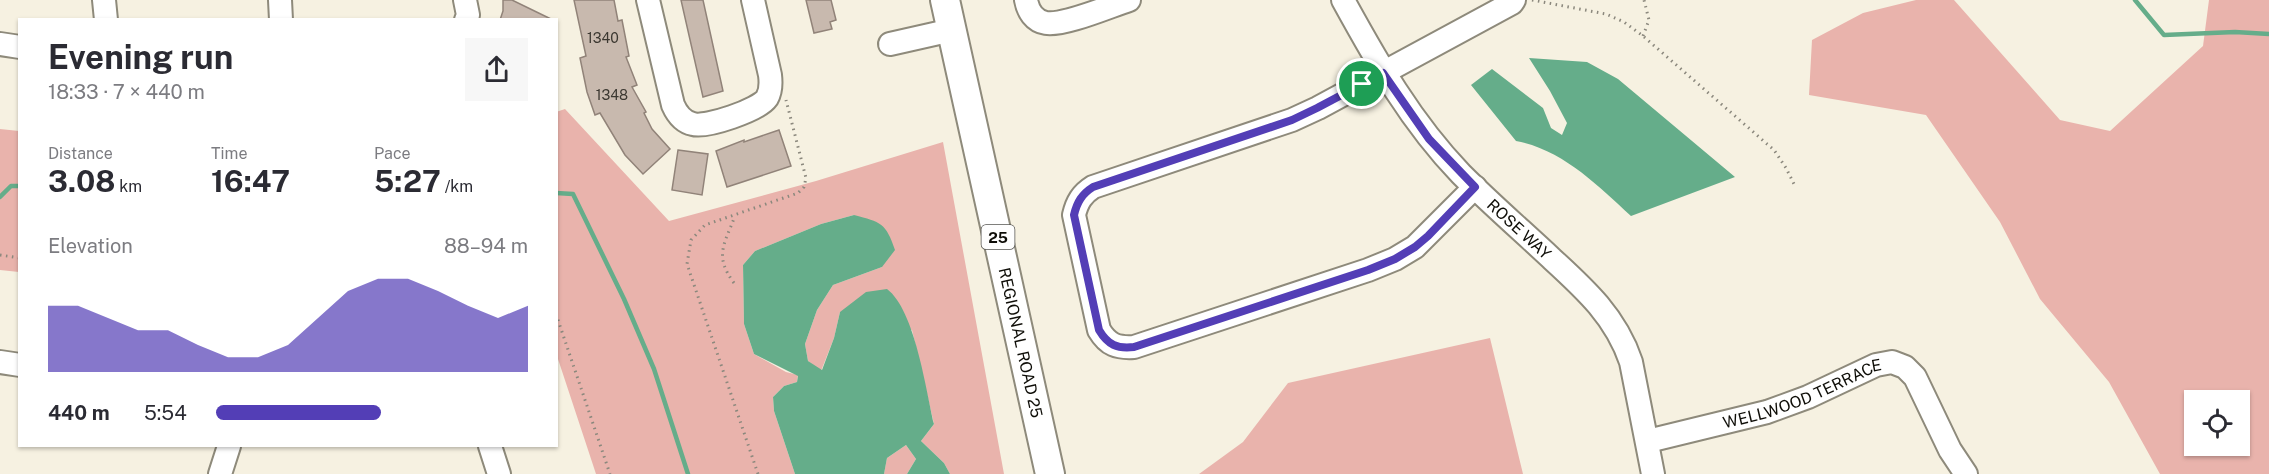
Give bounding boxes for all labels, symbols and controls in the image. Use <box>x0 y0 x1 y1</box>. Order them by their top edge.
house number: 1340 <box>587 30 619 46</box>
text: Evening run <box>48 38 233 76</box>
button: share <box>465 38 528 101</box>
pin <box>1336 58 1387 109</box>
icon: arrive <box>1345 67 1378 100</box>
text: 18:33 · 7 × 440 m <box>48 80 205 104</box>
house number: 1348 <box>596 87 628 103</box>
text: Distance <box>48 144 113 163</box>
text: Time <box>211 144 247 163</box>
text: Pace <box>374 144 411 163</box>
text: 3.08 <box>48 163 115 199</box>
text: 16:47 <box>211 163 290 199</box>
text: 5:27 <box>374 163 441 199</box>
text: km <box>115 177 142 196</box>
text: /km <box>441 177 473 196</box>
street label: ROSE WAY <box>1483 195 1555 263</box>
road number: 25 <box>982 225 1014 249</box>
text: Elevation <box>48 234 133 258</box>
text: 88–94 m <box>444 234 528 258</box>
street label: REGIONAL ROAD 25 <box>995 266 1047 420</box>
street label: WELLWOOD TERRACE <box>1721 355 1883 432</box>
map controls <box>2184 390 2250 456</box>
button: locate <box>2184 390 2250 456</box>
text: 440 m <box>48 401 110 425</box>
text: 5:54 <box>144 401 187 425</box>

